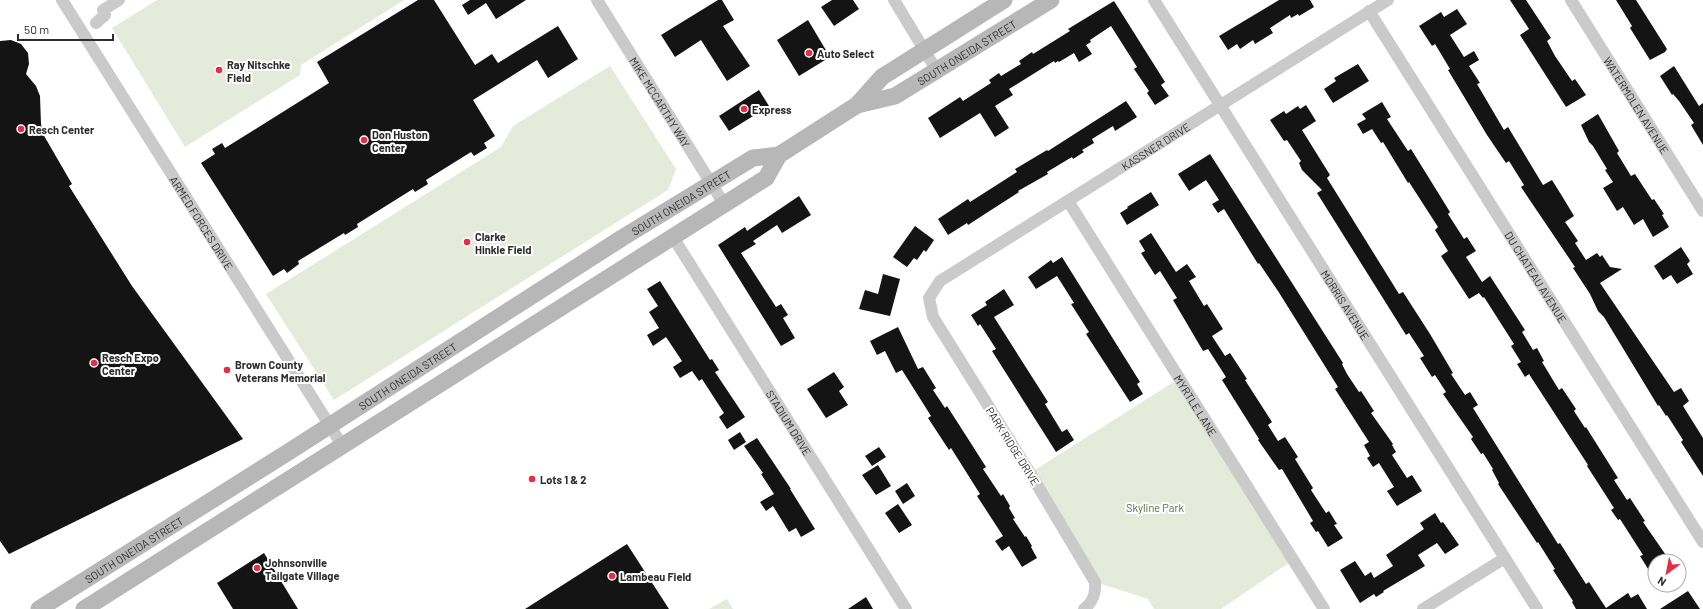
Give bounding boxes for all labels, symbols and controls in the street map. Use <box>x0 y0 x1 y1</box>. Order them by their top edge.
scale bar <box>18 16 113 42</box>
street label: SOUTH ONEIDA STREET <box>915 17 1018 87</box>
text: 50 m <box>24 22 49 36</box>
place label: Auto Select <box>817 47 874 60</box>
marker: Auto Select <box>804 48 814 58</box>
street label: MIKE MCCARTHY WAY <box>628 54 693 149</box>
street label: WATERMOLEN AVENUE <box>1602 54 1672 156</box>
place label: Ray Nitschke Field <box>227 58 290 84</box>
marker: Ray Nitschke Field <box>214 65 224 75</box>
place label: Express <box>752 103 792 116</box>
marker: Express <box>739 104 749 114</box>
street label: KASSNER DRIVE <box>1119 119 1192 172</box>
place label: Resch Center <box>29 123 95 136</box>
marker: Resch Center <box>16 124 26 134</box>
place label: Don Huston Center <box>372 128 428 154</box>
marker: Don Huston Center <box>359 135 369 145</box>
street label: SOUTH ONEIDA STREET <box>629 167 733 237</box>
street label: ARMED FORCES DRIVE <box>168 173 237 272</box>
street label: DU CHATEAU AVENUE <box>1503 229 1570 325</box>
place label: Clarke Hinkle Field <box>475 230 531 256</box>
marker: Clarke Hinkle Field <box>462 237 472 247</box>
street label: MORRIS AVENUE <box>1319 267 1373 342</box>
street label: SOUTH ONEIDA STREET <box>356 339 459 412</box>
place label: Resch Expo Center <box>102 351 159 377</box>
marker: Resch Expo Center <box>89 358 99 368</box>
place label: Brown County Veterans Memorial <box>235 358 326 384</box>
marker: Brown County Veterans Memorial <box>222 365 232 375</box>
street label: MYRTLE LANE <box>1172 372 1220 438</box>
street label: STADIUM DRIVE <box>764 387 815 458</box>
street label: PARK RIDGE DRIVE <box>984 404 1043 488</box>
place label: Lots 1 & 2 <box>540 473 586 486</box>
marker: Lots 1 & 2 <box>527 474 537 484</box>
park label: Skyline Park <box>1126 501 1184 514</box>
street label: SOUTH ONEIDA STREET <box>82 513 185 585</box>
north arrow <box>1647 553 1687 593</box>
place label: Johnsonville Tailgate Village <box>265 556 339 582</box>
marker: Johnsonville Tailgate Village <box>252 563 262 573</box>
place label: Lambeau Field <box>620 570 691 583</box>
marker: Lambeau Field <box>607 571 617 581</box>
text: N <box>1655 574 1668 589</box>

